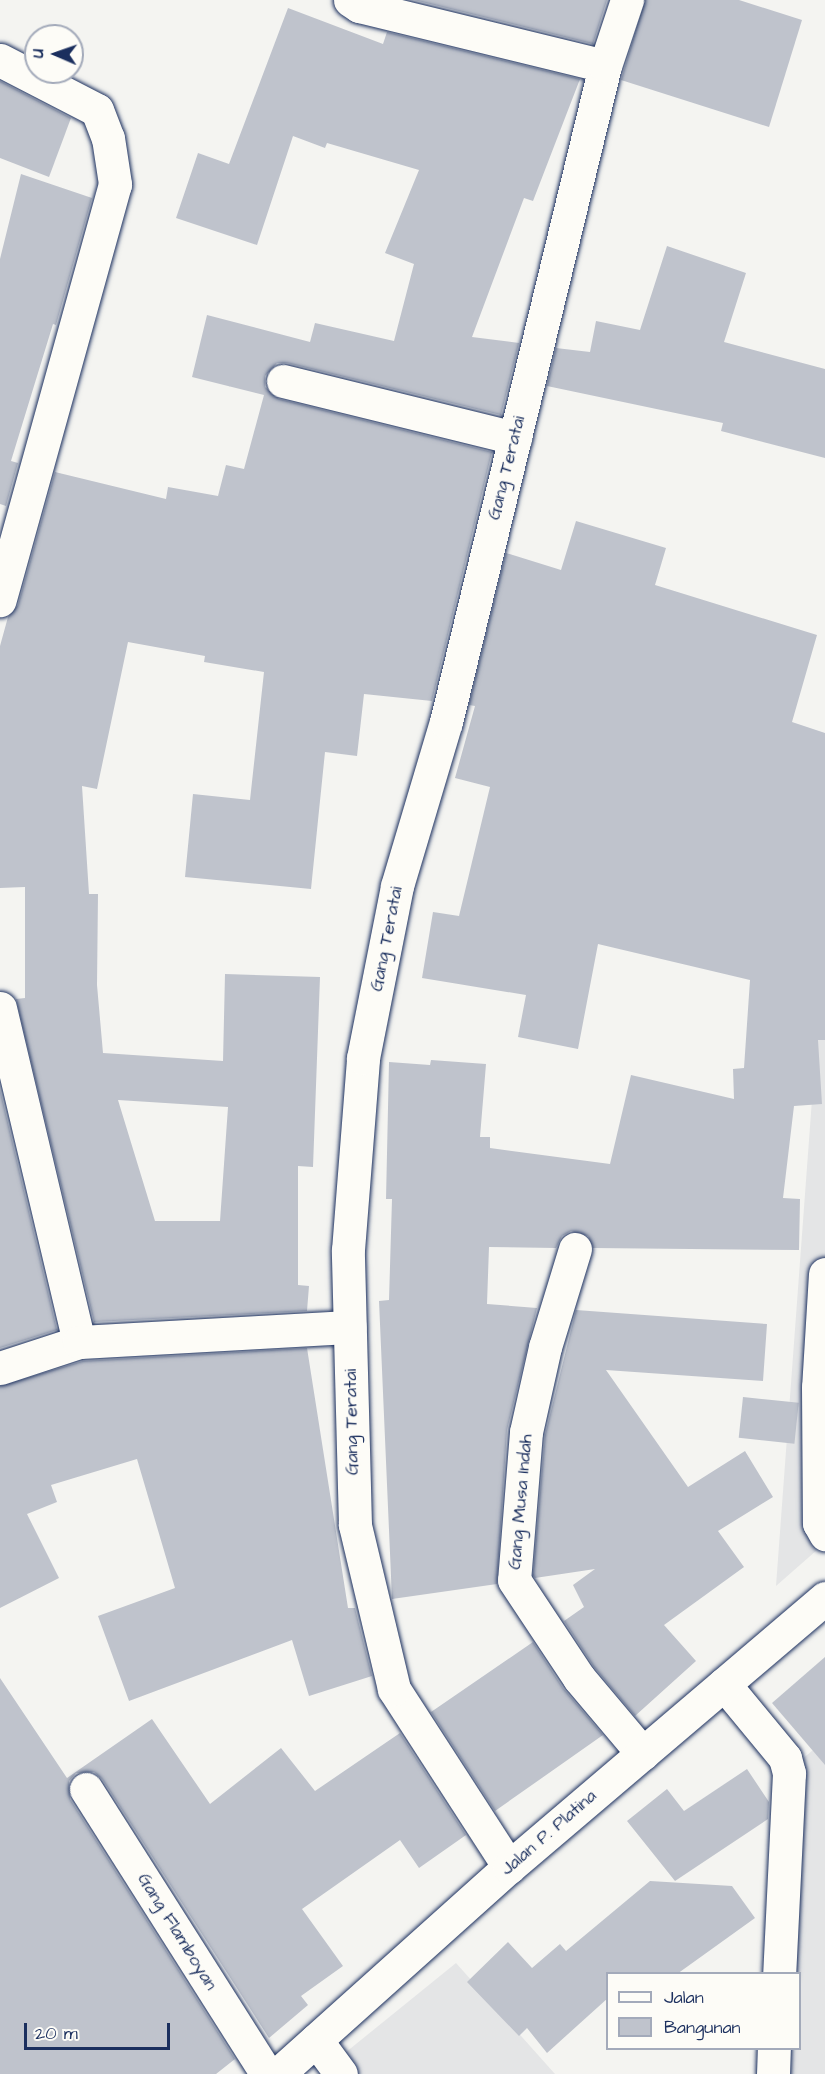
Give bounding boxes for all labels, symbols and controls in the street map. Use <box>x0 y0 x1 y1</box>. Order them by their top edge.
north arrow <box>24 24 84 84</box>
text: U <box>27 49 49 58</box>
street label: Gang Teratai <box>484 414 530 522</box>
street label: Gang Teratai <box>366 885 408 993</box>
street label: Gang Teratai <box>340 1369 364 1475</box>
street label: Gang Musa Indah <box>504 1434 538 1570</box>
street label: Jalan P. Platina <box>497 1786 601 1880</box>
street label: Gang Flamboyan <box>132 1870 222 1994</box>
legend <box>606 1972 801 2050</box>
text: Jalan <box>664 1985 704 2010</box>
scale bar <box>27 2011 172 2049</box>
text: Bangunan <box>664 2015 741 2040</box>
text: 20 m <box>35 2021 78 2046</box>

